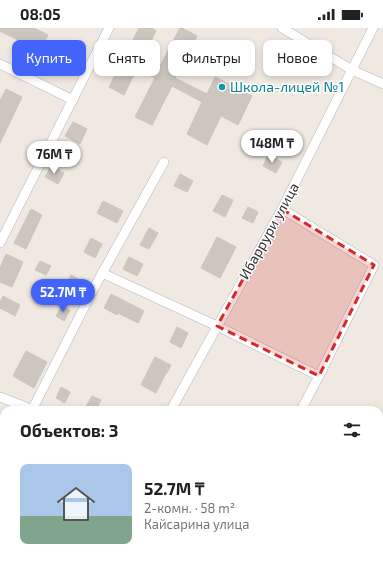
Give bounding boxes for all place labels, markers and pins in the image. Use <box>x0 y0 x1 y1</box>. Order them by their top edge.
place label: Школа-лицей №1 <box>230 78 344 95</box>
marker: Школа-лицей №1 <box>217 82 227 92</box>
pin: 148M ₸ <box>239 130 305 164</box>
pin: 76M ₸ <box>26 141 82 175</box>
pin: 52.7M ₸ <box>26 279 100 313</box>

